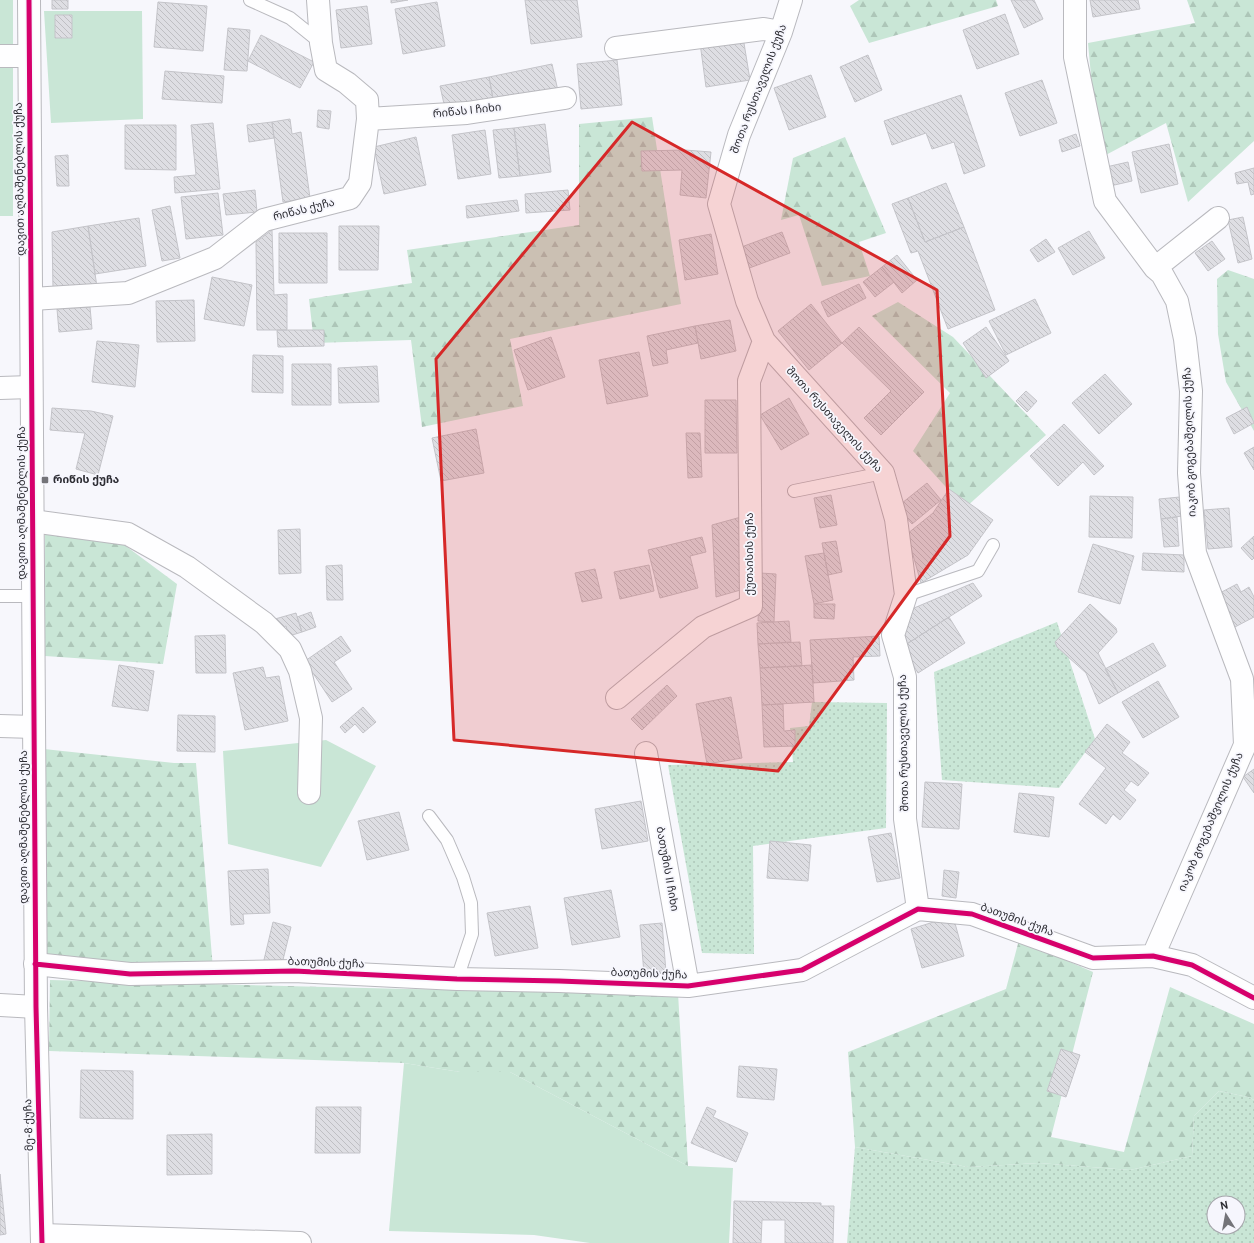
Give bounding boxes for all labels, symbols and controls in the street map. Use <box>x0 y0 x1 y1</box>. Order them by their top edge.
street label: შოთა რუსთაველის ქუჩა <box>728 22 790 156</box>
street label: რიწას I ჩიხი <box>432 100 502 122</box>
street label: დავით აღმაშენებლის ქუჩა <box>12 102 28 256</box>
street label: რიწას ქუჩა <box>272 196 336 224</box>
street label: შოთა რუსთაველის ქუჩა <box>783 364 885 476</box>
street label: იაკობ გოგებაშვილის ქუჩა <box>1180 367 1200 517</box>
street label: დავით აღმაშენებლის ქუჩა <box>15 426 29 580</box>
place label: რიწის ქუჩა <box>53 473 119 487</box>
marker: რიწის ქუჩა <box>40 475 50 485</box>
street label: ქუთაისის ქუჩა <box>743 512 757 596</box>
street label: შოთა რუსთაველის ქუჩა <box>896 674 912 812</box>
street label: დავით აღმაშენებლის ქუჩა <box>17 750 31 904</box>
street label: იაკობ გოგებაშვილის ქუჩა <box>1175 750 1247 894</box>
street label: ბათუმის II ჩიხი <box>653 826 681 912</box>
street label: ბათუმის ქუჩა <box>979 900 1055 940</box>
street label: ბათუმის ქუჩა <box>287 955 365 971</box>
street label: ბათუმის ქუჩა <box>610 966 688 982</box>
street label: მე-8 ქუჩა <box>21 1099 37 1151</box>
north arrow <box>1206 1195 1246 1235</box>
text: N <box>1219 1199 1229 1214</box>

